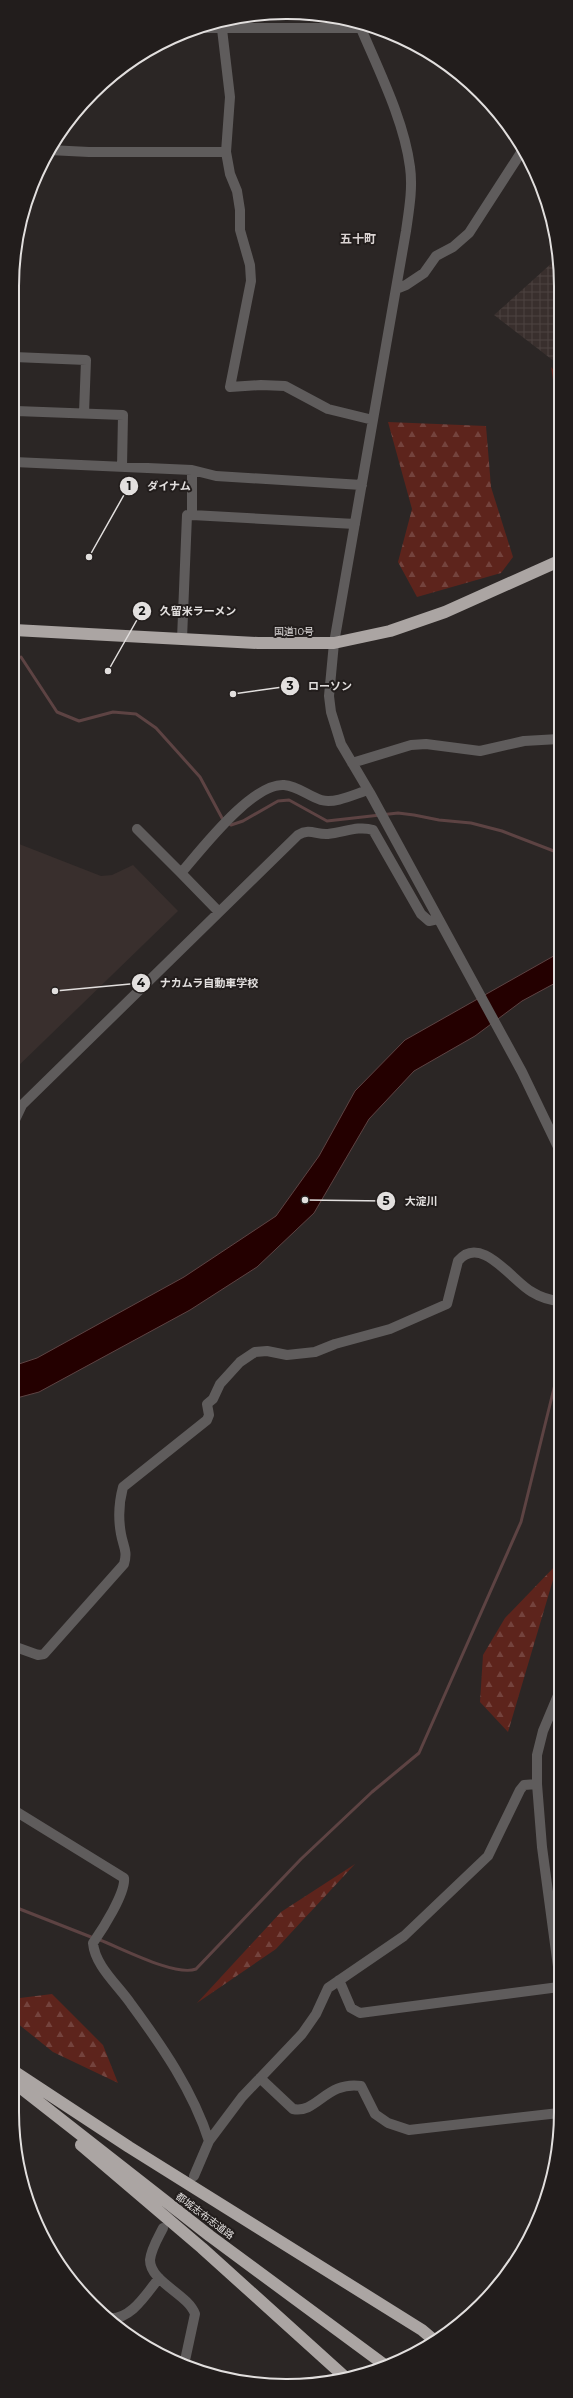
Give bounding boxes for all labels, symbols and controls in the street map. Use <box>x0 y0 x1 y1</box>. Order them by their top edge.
district label: 五十町 <box>340 231 376 246</box>
callout: ダイナム <box>119 475 199 498</box>
text: 1 <box>127 478 131 493</box>
text: ダイナム <box>147 479 191 493</box>
callout: 久留米ラーメン <box>132 599 245 622</box>
text: 2 <box>138 603 146 618</box>
text: 久留米ラーメン <box>160 604 236 618</box>
street label: 国道10号 <box>274 625 314 638</box>
callout: ローソン <box>280 674 360 697</box>
text: 3 <box>285 678 294 693</box>
text: ローソン <box>308 679 352 693</box>
callout: ナカムラ自動車学校 <box>131 971 266 994</box>
text: 4 <box>137 975 146 990</box>
text: ナカムラ自動車学校 <box>160 976 258 990</box>
callout: 大淀川 <box>376 1189 445 1212</box>
text: 5 <box>382 1193 390 1208</box>
text: 大淀川 <box>405 1194 438 1208</box>
street label: 都城志布志道路 <box>173 2190 237 2242</box>

